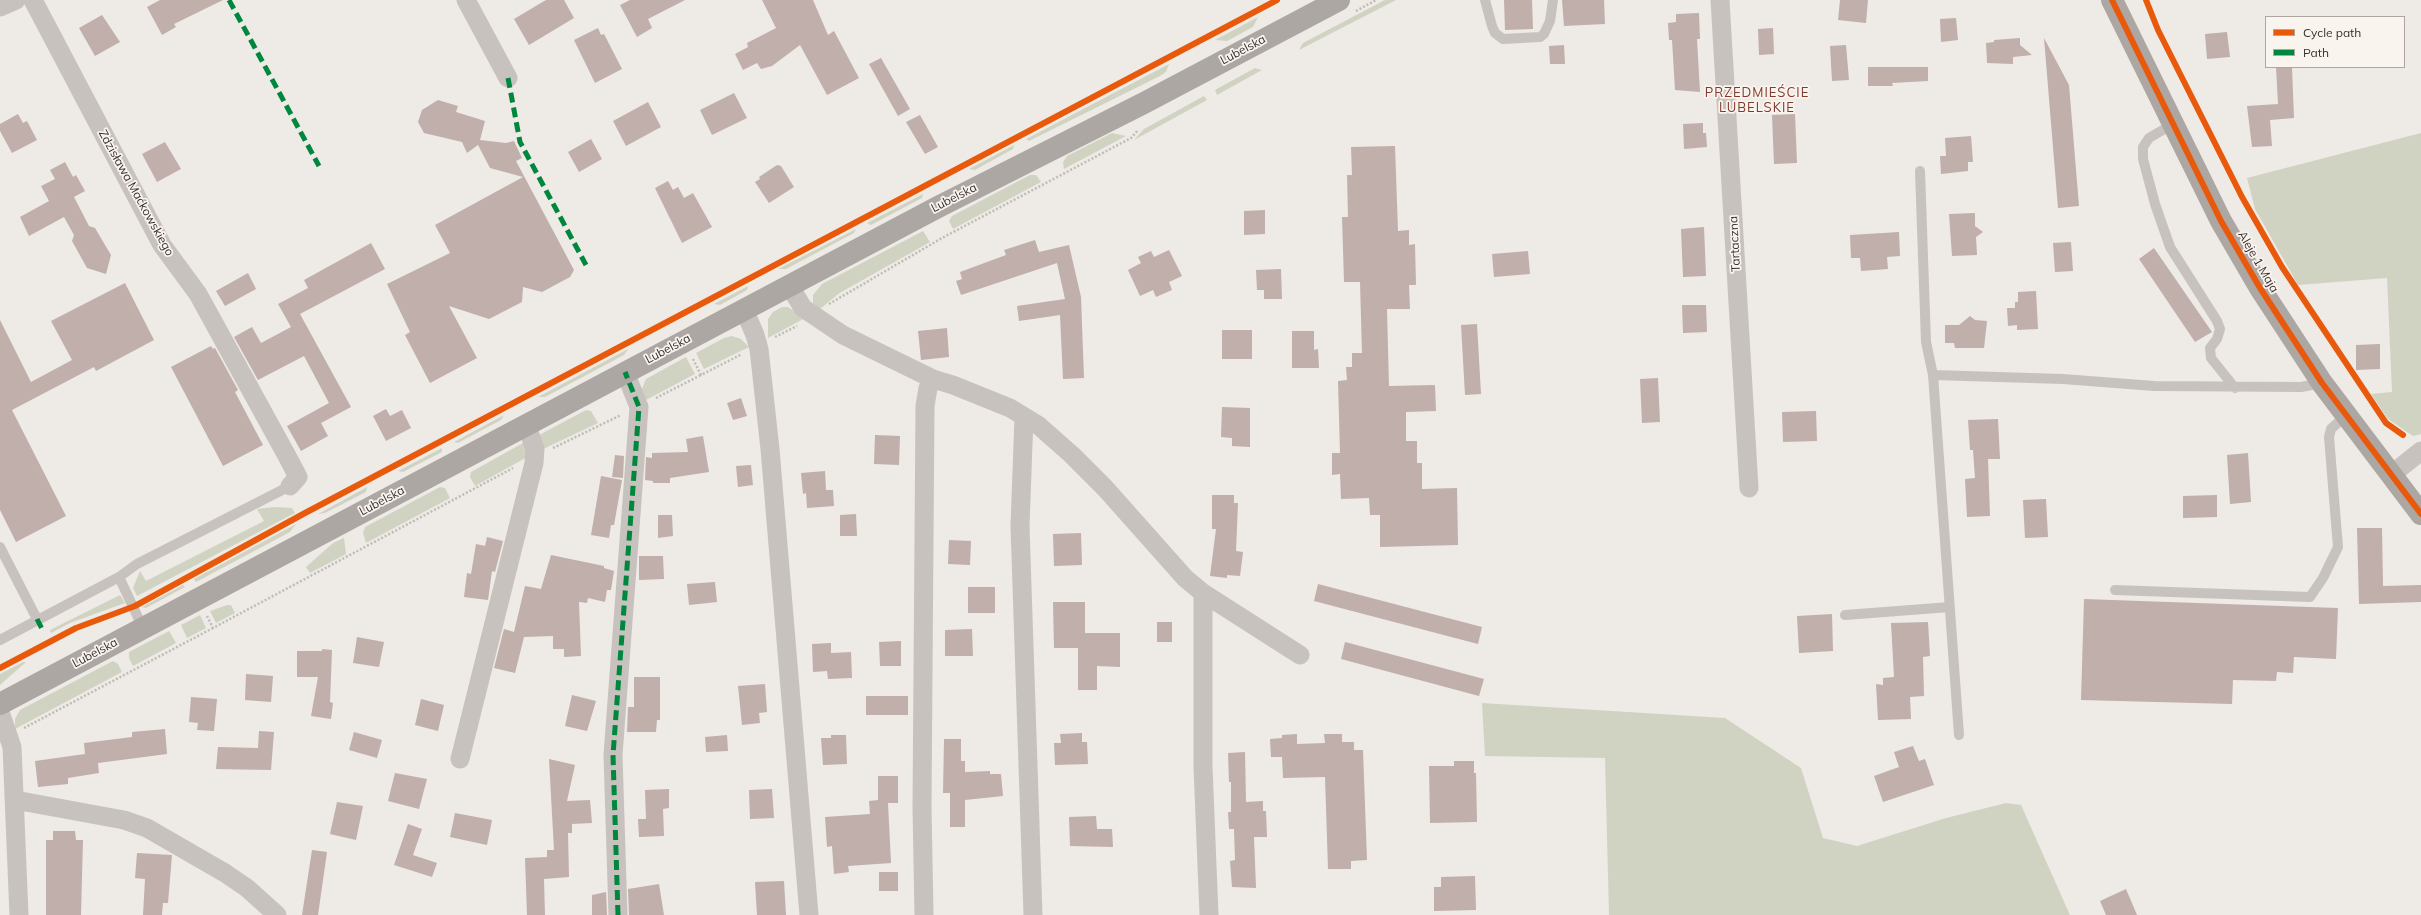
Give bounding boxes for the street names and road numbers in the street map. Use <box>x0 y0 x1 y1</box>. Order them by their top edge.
street label: Lubelska <box>1218 32 1268 68</box>
street label: Zdzisława Maćkowskiego <box>95 127 177 259</box>
street label: Lubelska <box>929 180 979 216</box>
street label: Tartaczna <box>1726 216 1744 272</box>
street label: Aleje 1 Maja <box>2235 229 2281 295</box>
street label: Lubelska <box>643 331 693 367</box>
street label: Lubelska <box>357 483 407 519</box>
street label: Lubelska <box>70 635 120 671</box>

